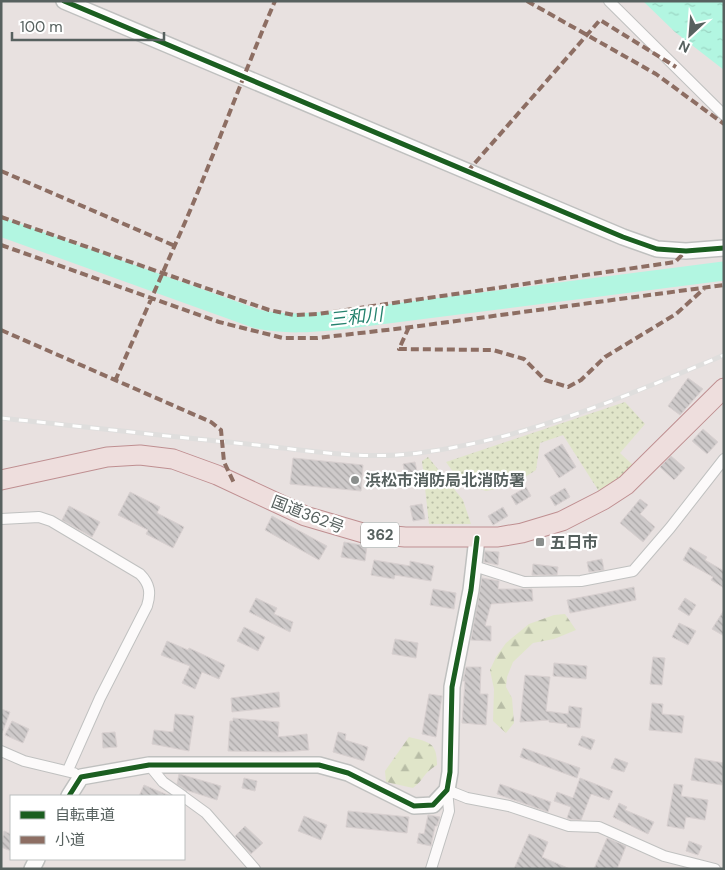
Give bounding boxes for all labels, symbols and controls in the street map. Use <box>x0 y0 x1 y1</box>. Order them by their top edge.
scale bar <box>12 10 165 42</box>
north arrow <box>665 10 715 60</box>
text: 100 m <box>20 17 63 37</box>
text: N <box>676 36 693 57</box>
water label: 三和川 <box>328 302 386 332</box>
place label: 浜松市消防局北消防署 <box>365 470 525 491</box>
marker: 浜松市消防局北消防署 <box>349 474 361 486</box>
street label: 国道362号 <box>268 491 347 538</box>
road number: 362 <box>361 522 399 548</box>
place label: 五日市 <box>550 532 598 553</box>
marker: 五日市 <box>534 536 546 548</box>
legend <box>10 795 185 860</box>
text: 自転車道 <box>55 805 115 825</box>
text: 小道 <box>55 830 85 850</box>

